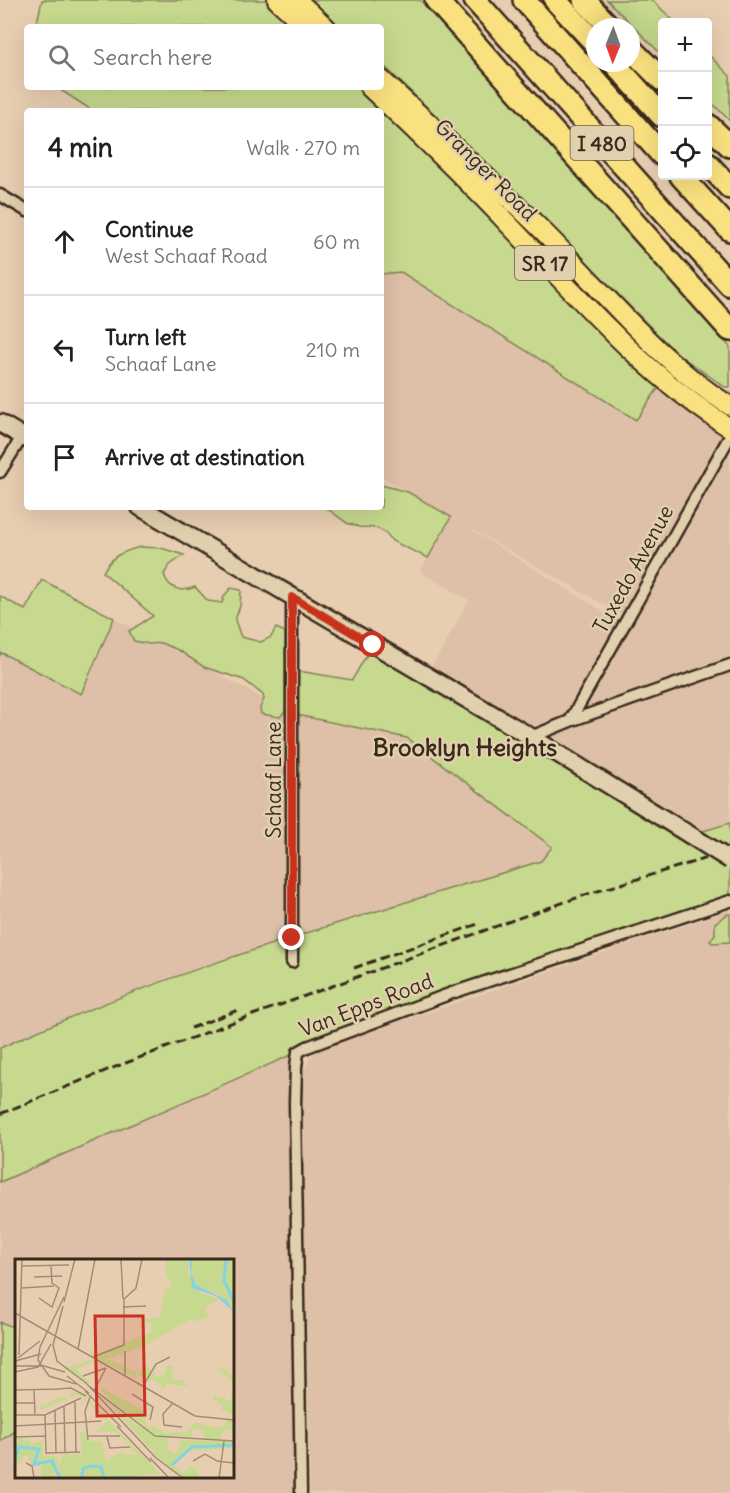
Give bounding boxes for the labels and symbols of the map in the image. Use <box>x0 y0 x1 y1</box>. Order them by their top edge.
north arrow <box>586 18 640 72</box>
street label: Granger Road <box>429 113 543 227</box>
road number: I 480 <box>570 126 634 160</box>
road number: SR 17 <box>515 246 575 280</box>
street label: Tuxedo Avenue <box>587 500 679 638</box>
route start <box>359 631 385 657</box>
street label: Schaaf Lane <box>260 722 287 839</box>
district label: Brooklyn Heights <box>373 732 557 762</box>
route end <box>278 924 304 950</box>
street label: Van Epps Road <box>295 967 437 1043</box>
inset map <box>15 1259 234 1478</box>

